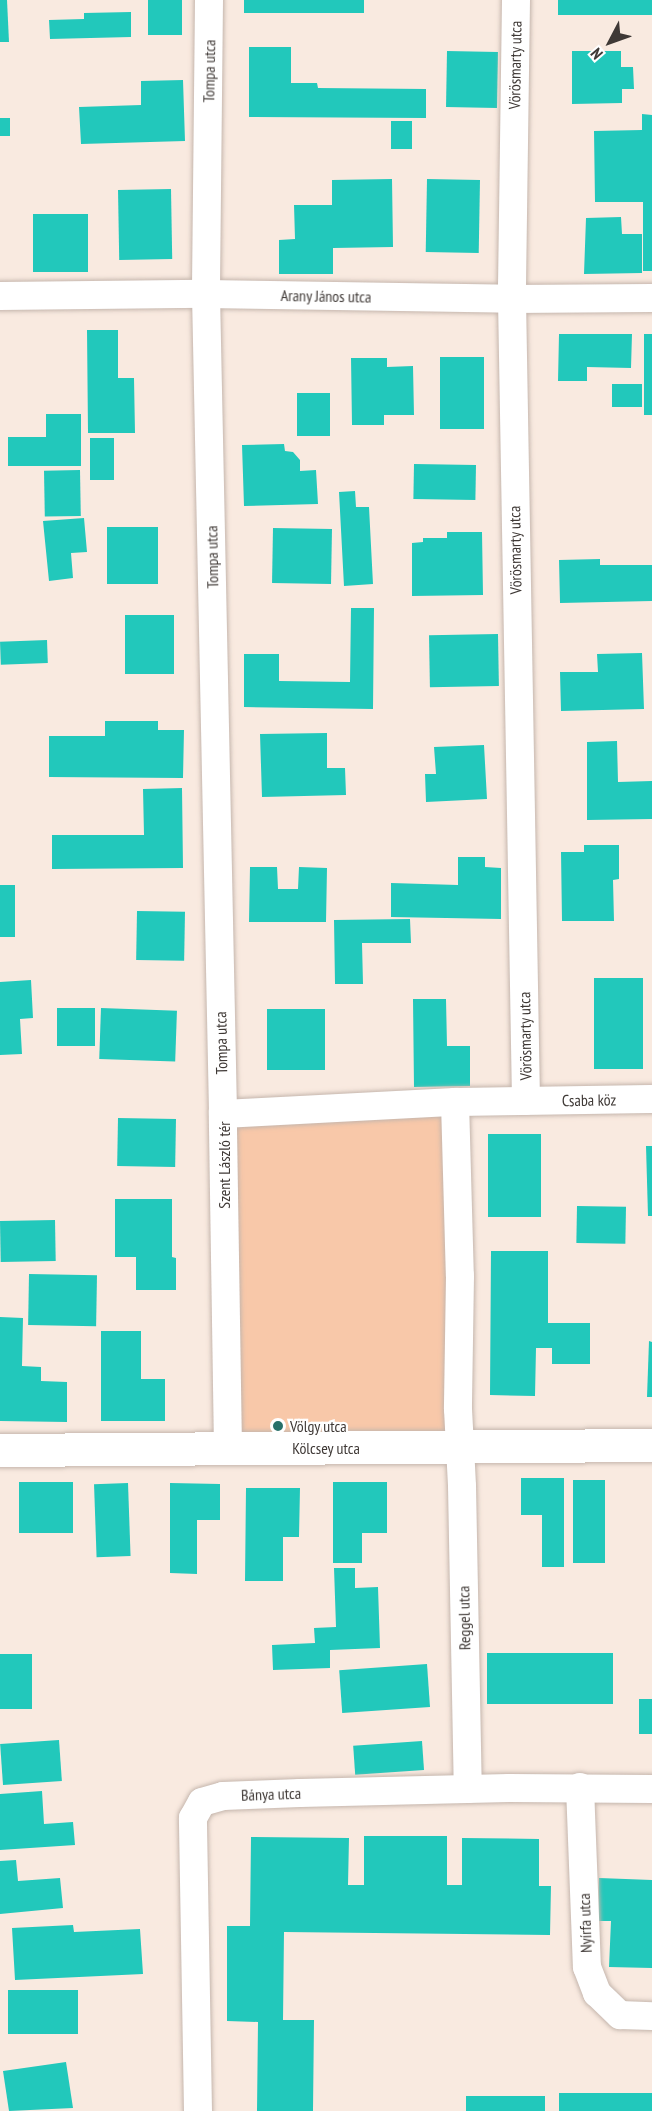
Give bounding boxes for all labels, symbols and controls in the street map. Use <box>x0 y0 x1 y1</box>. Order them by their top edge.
north arrow <box>580 12 640 72</box>
street label: Vörösmarty utca <box>505 20 525 110</box>
street label: Tompa utca <box>199 39 219 103</box>
text: N <box>586 44 607 64</box>
street label: Arany János utca <box>280 286 372 306</box>
street label: Vörösmarty utca <box>505 505 525 595</box>
street label: Tompa utca <box>202 525 222 589</box>
street label: Vörösmarty utca <box>515 991 535 1081</box>
street label: Tompa utca <box>211 1011 231 1075</box>
street label: Csaba köz <box>562 1090 616 1110</box>
street label: Szent László tér <box>214 1121 234 1209</box>
place label: Völgy utca <box>290 1416 347 1436</box>
marker: Völgy utca <box>271 1419 285 1433</box>
street label: Kölcsey utca <box>292 1438 360 1458</box>
street label: Reggel utca <box>454 1586 474 1650</box>
street label: Bánya utca <box>241 1783 301 1805</box>
street label: Nyírfa utca <box>574 1893 596 1953</box>

